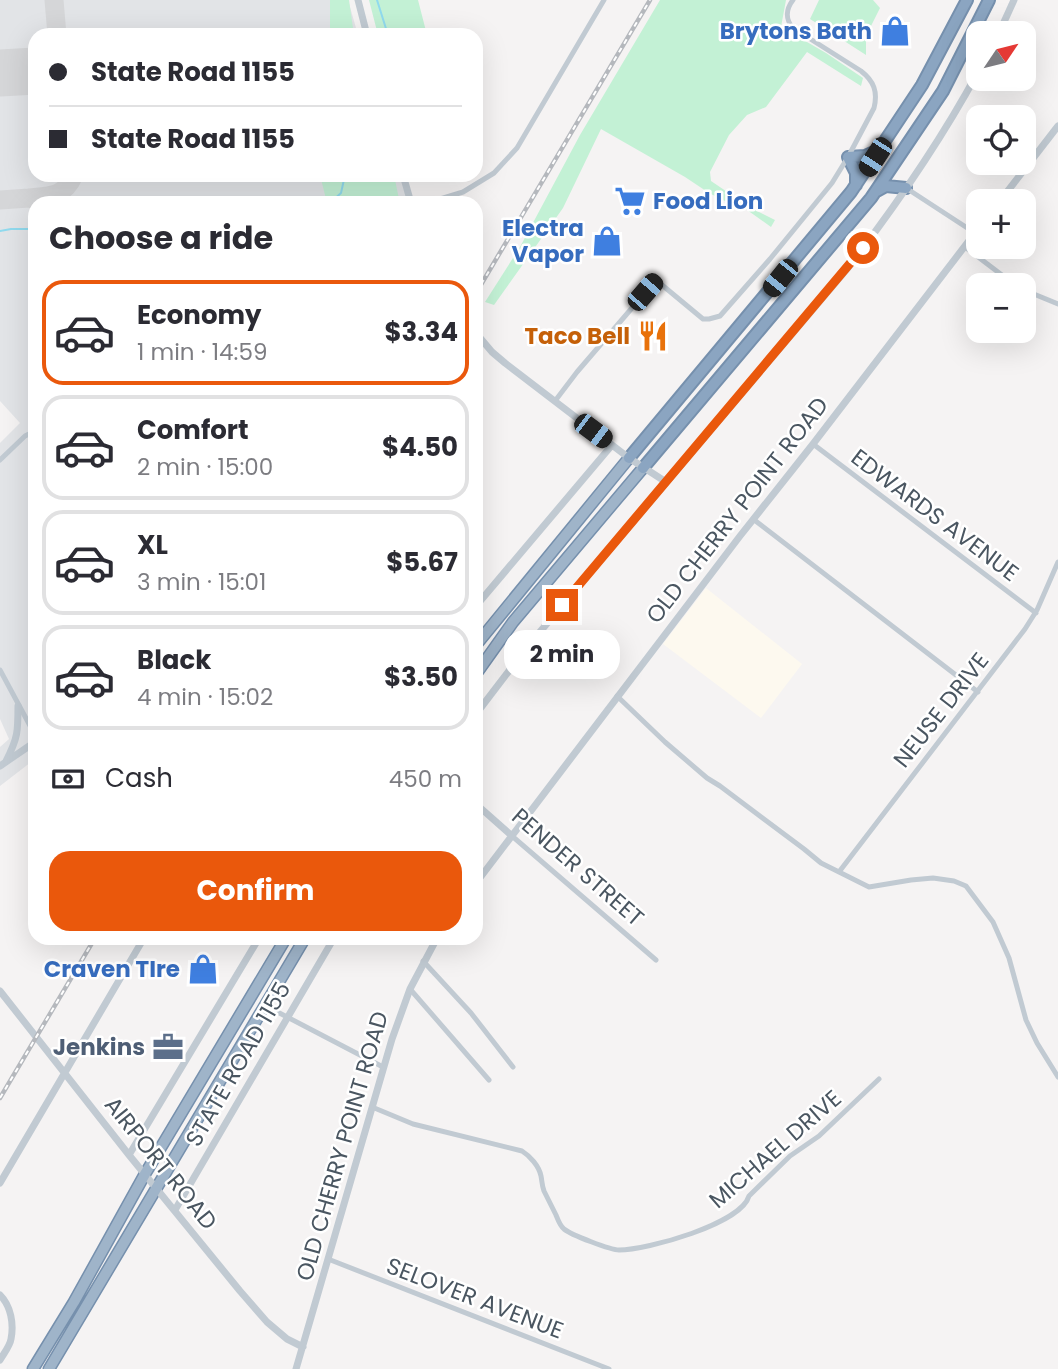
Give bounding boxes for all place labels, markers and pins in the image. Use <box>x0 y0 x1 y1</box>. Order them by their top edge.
shop icon: Brytons Bath <box>878 14 912 48</box>
place label: Brytons Bath <box>720 15 872 47</box>
supermarket icon: Food Lion <box>613 184 647 218</box>
place label: Food Lion <box>653 185 763 217</box>
place label: Electra Vapor <box>502 212 584 270</box>
shop icon: Electra Vapor <box>590 224 624 258</box>
restaurant icon: Taco Bell <box>636 319 670 353</box>
place label: Taco Bell <box>524 320 630 352</box>
shop icon: Craven TIre <box>186 952 220 986</box>
place label: Craven TIre <box>44 953 180 985</box>
office icon: Jenkins <box>151 1030 185 1064</box>
place label: Jenkins <box>53 1031 145 1063</box>

